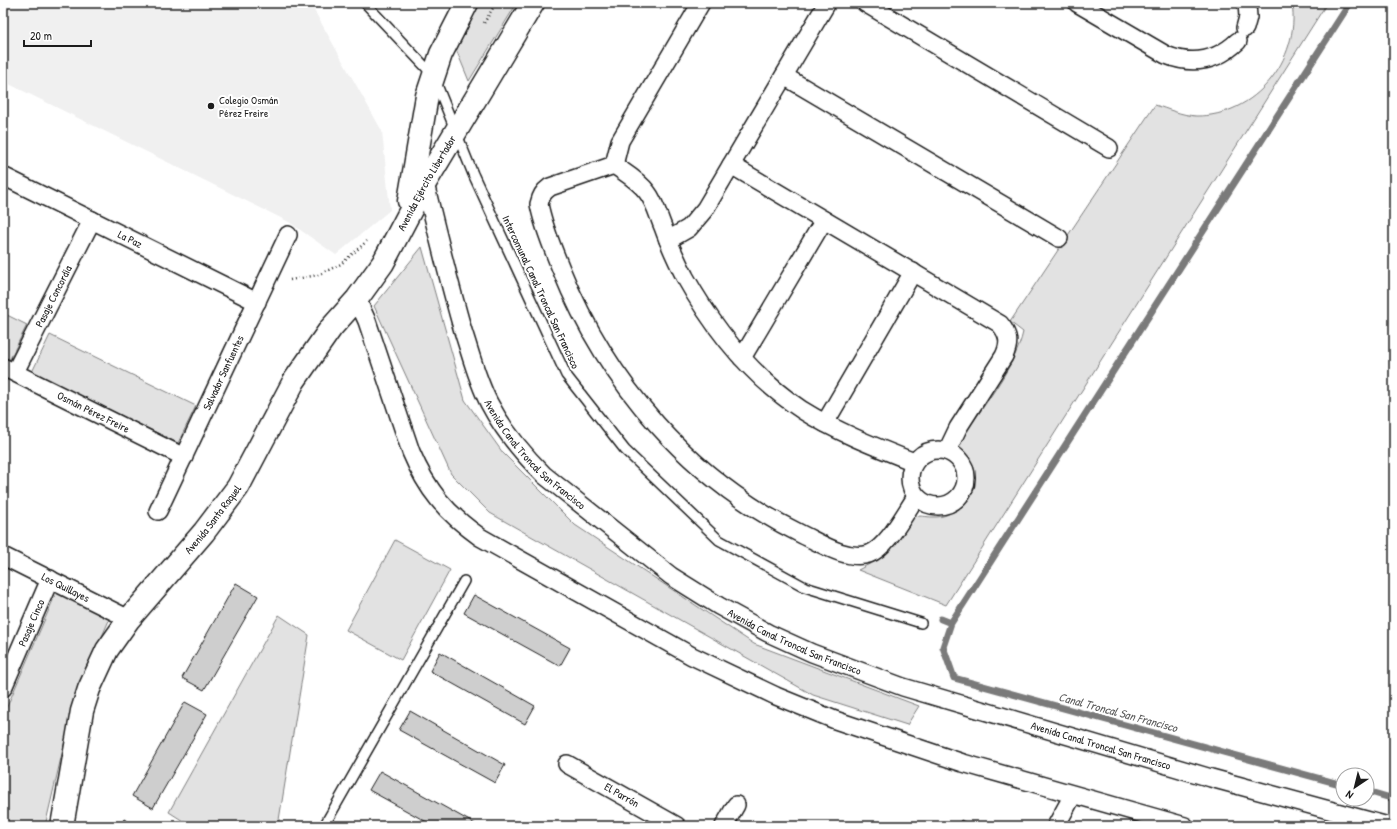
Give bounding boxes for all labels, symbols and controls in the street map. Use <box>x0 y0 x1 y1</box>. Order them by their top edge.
scale bar <box>24 22 91 48</box>
text: 20 m <box>30 27 52 44</box>
place label: Colegio Osmán Pérez Freire <box>219 93 278 120</box>
marker: Colegio Osmán Pérez Freire <box>206 101 216 111</box>
street label: Avenida Ejército Libertador <box>394 132 459 233</box>
street label: Intercomunal Canal Troncal San Francisco <box>499 213 583 371</box>
street label: La Paz <box>116 227 145 251</box>
street label: Pasaje Concordia <box>32 262 75 329</box>
street label: Salvador Sanfuentes <box>200 333 247 412</box>
street label: Osmán Pérez Freire <box>55 388 133 436</box>
street label: Avenida Canal Troncal San Francisco <box>481 397 589 513</box>
street label: Avenida Santa Raquel <box>181 482 244 557</box>
street label: Los Quillayes <box>39 569 92 605</box>
street label: Pasaje Cinco <box>15 597 48 648</box>
street label: Avenida Canal Troncal San Francisco <box>725 605 864 678</box>
water label: Canal Troncal San Francisco <box>1057 688 1180 736</box>
street label: Avenida Canal Troncal San Francisco <box>1029 718 1173 773</box>
north arrow <box>1335 767 1375 807</box>
street label: El Parrón <box>602 780 642 810</box>
text: N <box>1343 788 1356 803</box>

